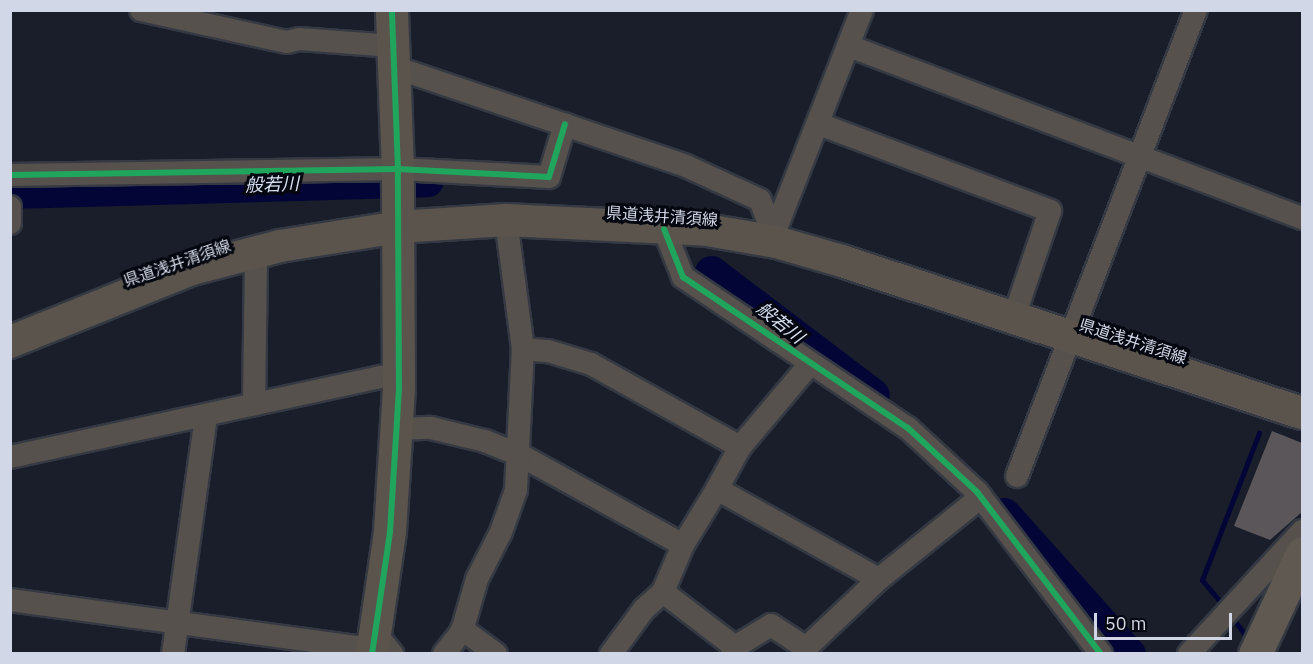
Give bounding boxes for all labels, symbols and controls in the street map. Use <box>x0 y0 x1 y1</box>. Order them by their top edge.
water label: 般若川 <box>245 173 299 197</box>
street label: 県道浅井清須線 <box>605 203 719 229</box>
street label: 県道浅井清須線 <box>121 236 233 290</box>
water label: 般若川 <box>752 298 808 348</box>
street label: 県道浅井清須線 <box>1077 315 1189 367</box>
scale bar <box>1097 601 1235 639</box>
text: 50 m <box>1105 612 1147 635</box>

